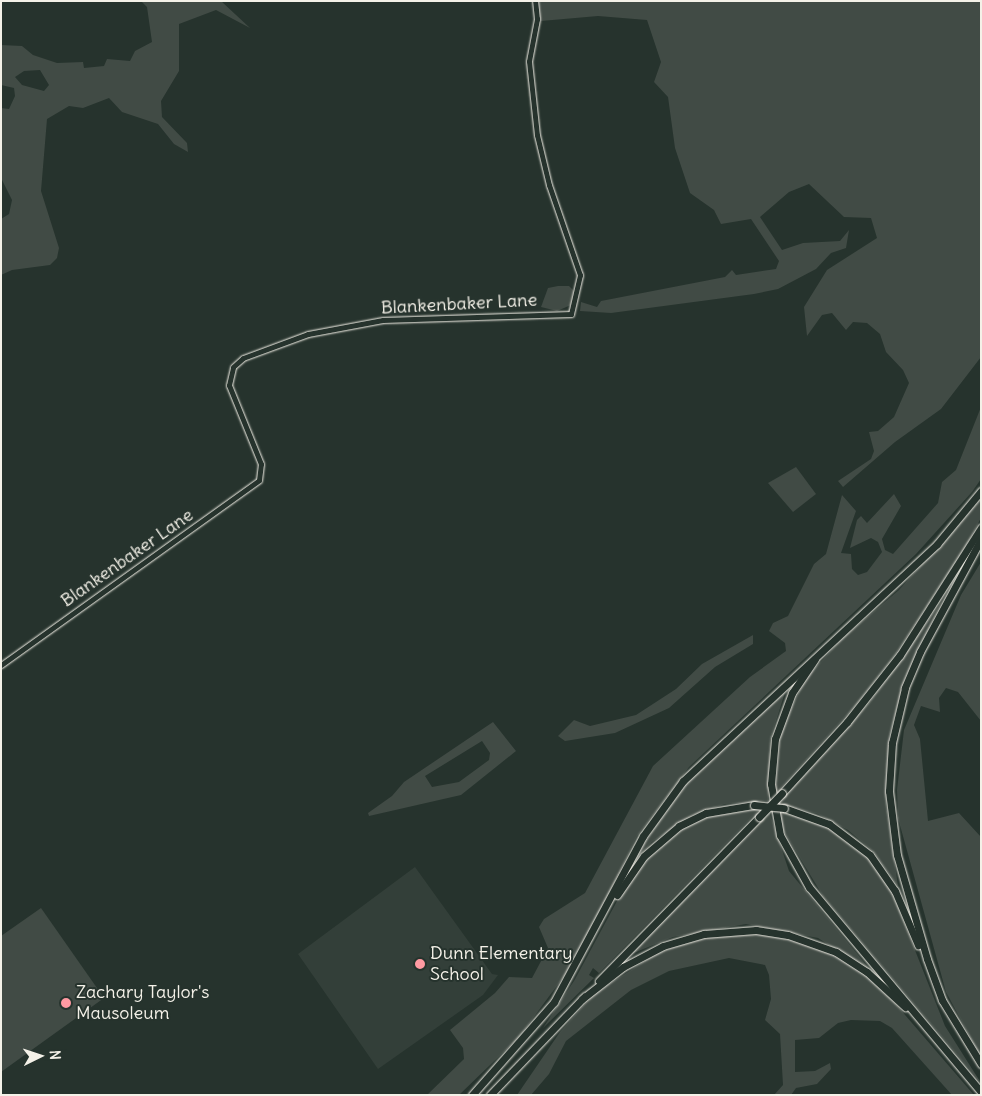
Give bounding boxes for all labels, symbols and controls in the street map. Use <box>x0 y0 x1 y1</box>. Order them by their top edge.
street label: Blankenbaker Lane <box>380 289 538 319</box>
street label: Blankenbaker Lane <box>57 504 197 612</box>
place label: Dunn Elementary School <box>430 943 572 986</box>
marker: Dunn Elementary School <box>414 958 426 970</box>
place label: Zachary Taylor's Mausoleum <box>76 982 210 1024</box>
marker: Zachary Taylor's Mausoleum <box>60 997 72 1009</box>
north arrow <box>15 1031 65 1081</box>
text: N <box>46 1049 64 1060</box>

